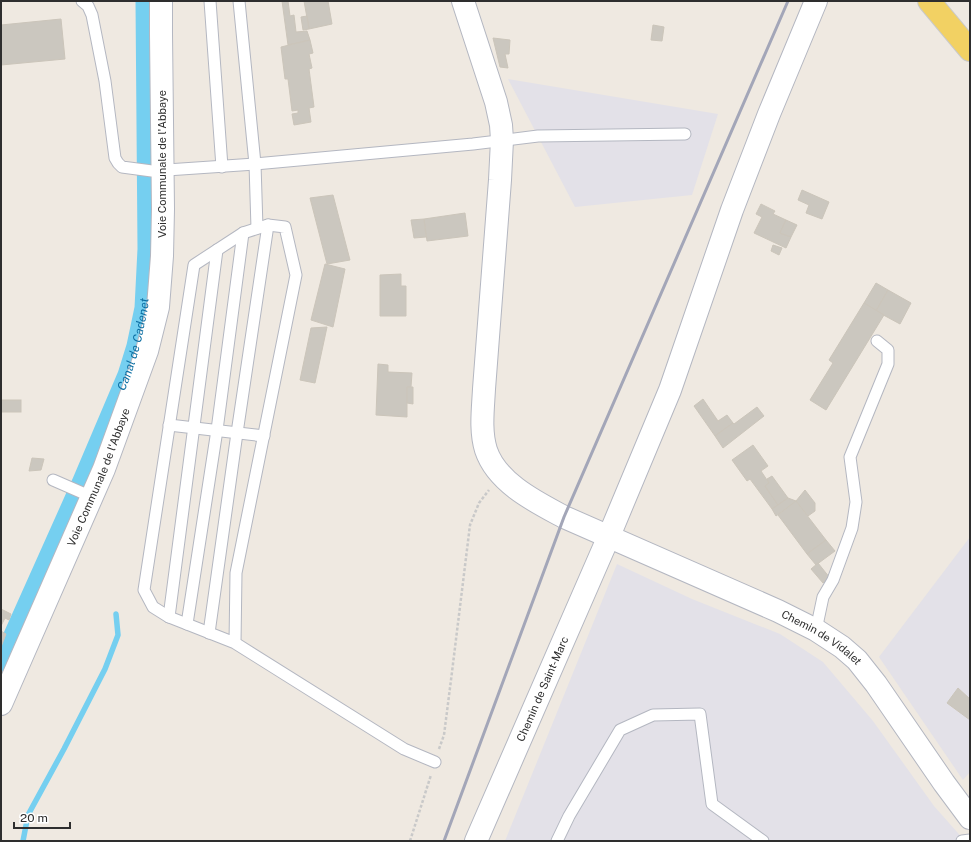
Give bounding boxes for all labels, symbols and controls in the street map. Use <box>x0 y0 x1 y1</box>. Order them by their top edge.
street label: Voie Communale de l'Abbaye <box>156 90 168 238</box>
water label: Canal de Cadenet <box>114 297 152 393</box>
street label: Voie Communale de l'Abbaye <box>65 406 132 548</box>
street label: Chemin de Vidalet <box>780 608 864 667</box>
street label: Chemin de Saint-Marc <box>514 634 571 743</box>
scale bar <box>14 804 70 830</box>
text: 20 m <box>20 811 48 825</box>

